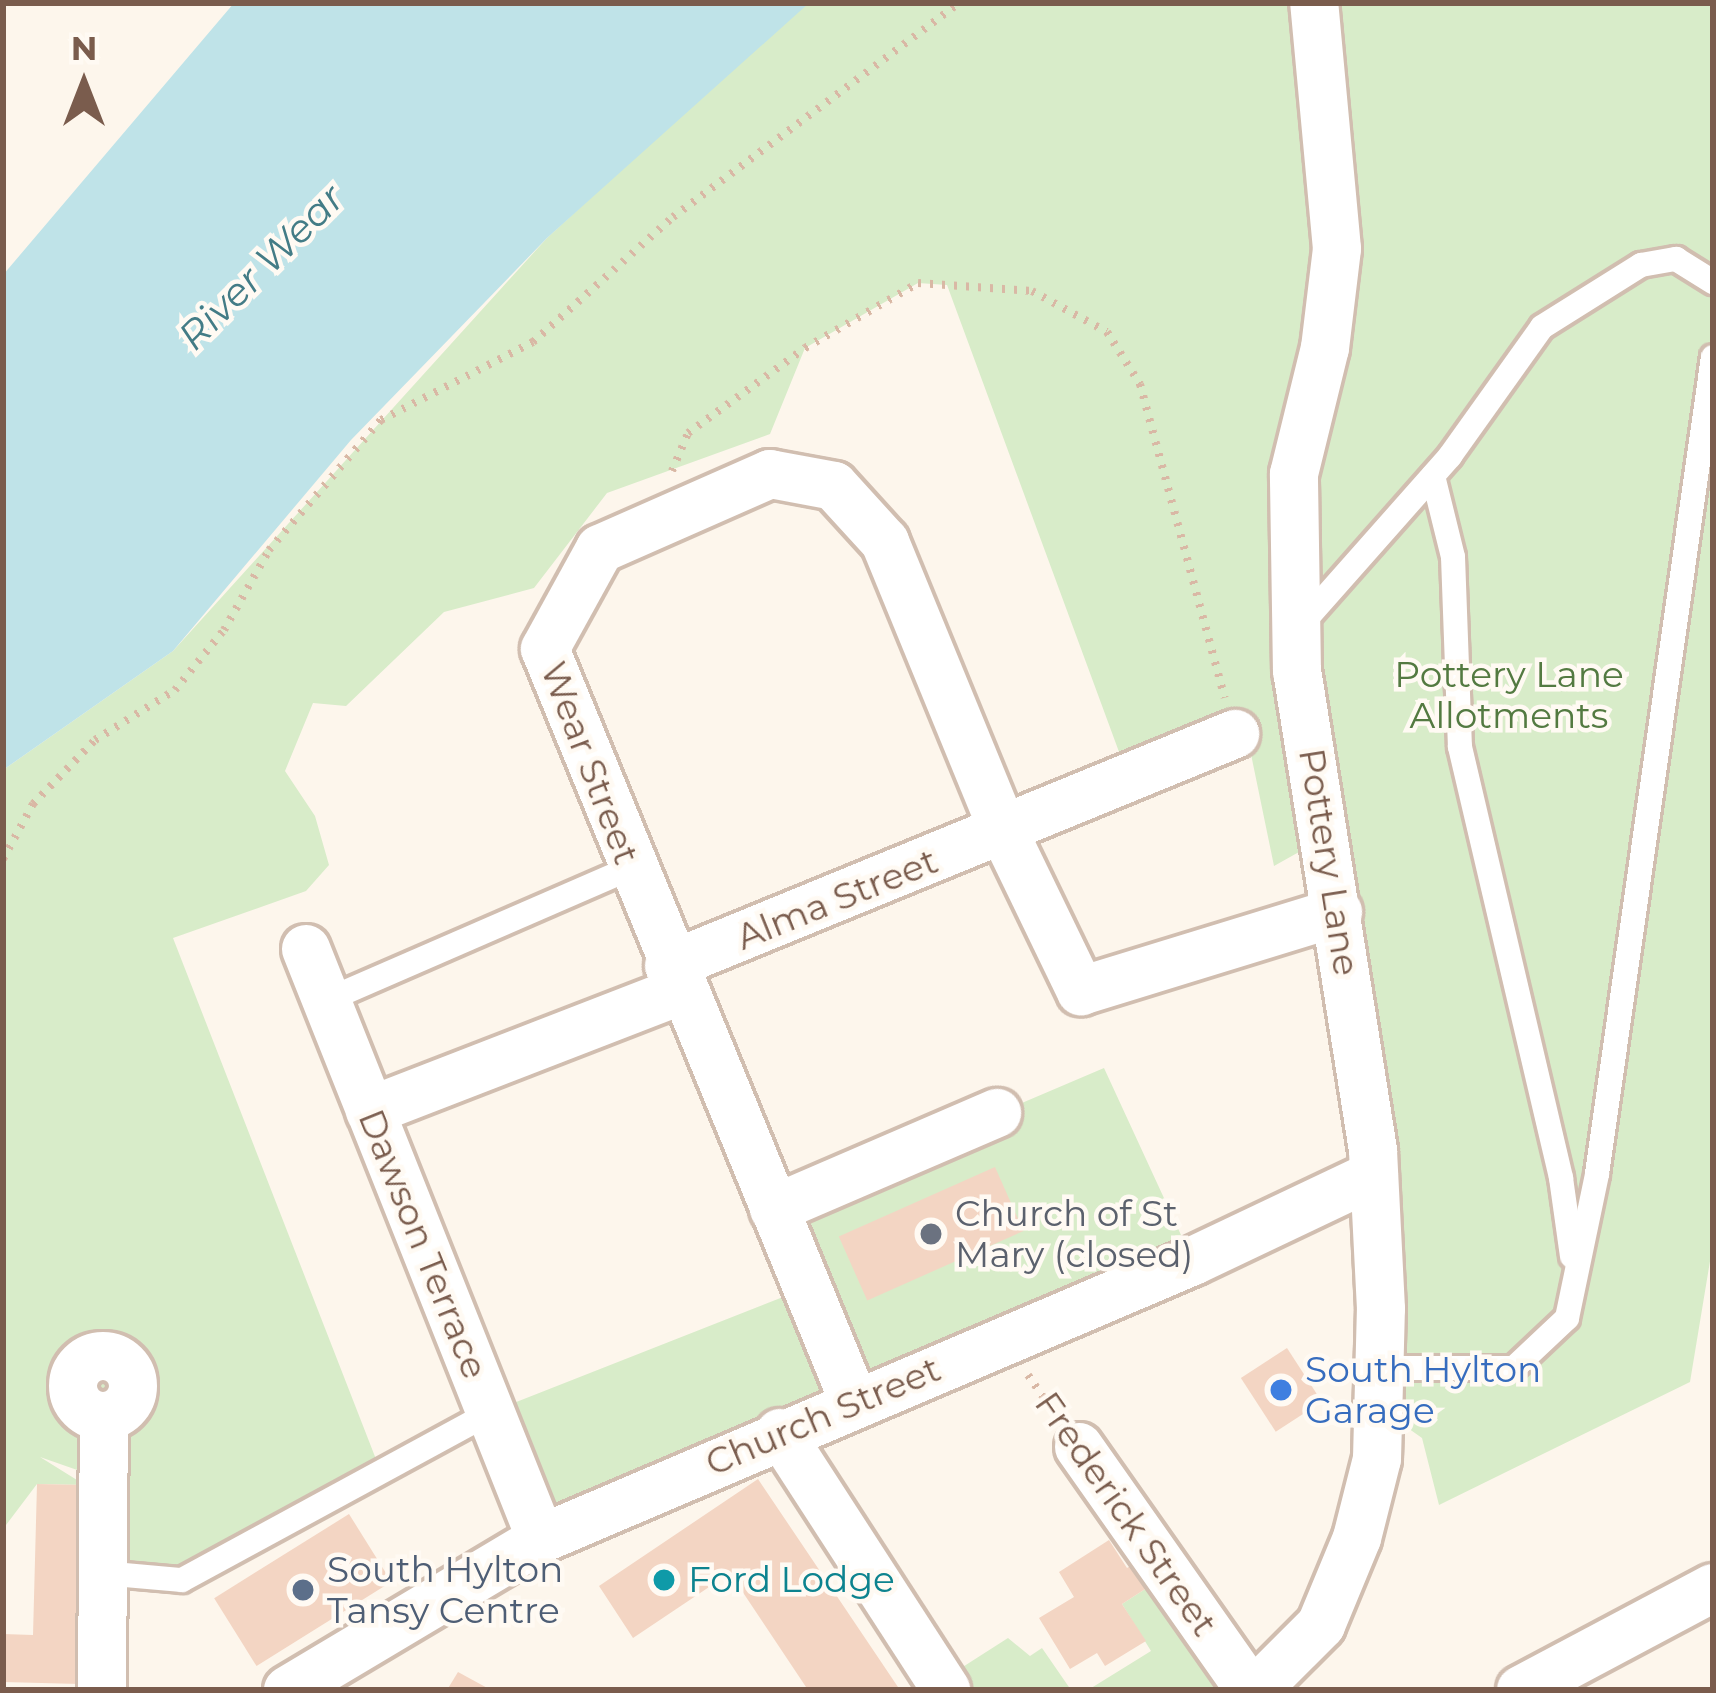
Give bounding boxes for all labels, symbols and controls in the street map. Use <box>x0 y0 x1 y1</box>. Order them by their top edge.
north arrow <box>24 24 144 144</box>
text: N <box>71 28 97 68</box>
water label: River Wear <box>169 175 353 359</box>
park label: Pottery Lane Allotments <box>1394 652 1624 737</box>
street label: Wear Street <box>532 656 648 870</box>
street label: Pottery Lane <box>1290 745 1368 979</box>
street label: Alma Street <box>730 839 944 959</box>
street label: Dawson Terrace <box>349 1103 497 1385</box>
place label: Church of St Mary (closed) <box>955 1191 1193 1276</box>
marker: Church of St Mary (closed) <box>918 1221 944 1247</box>
street label: Church Street <box>699 1347 947 1485</box>
place label: South Hylton Garage <box>1305 1347 1541 1432</box>
marker: South Hylton Garage <box>1268 1377 1294 1403</box>
street label: Frederick Street <box>1026 1384 1226 1644</box>
place label: South Hylton Tansy Centre <box>327 1547 563 1632</box>
place label: Ford Lodge <box>688 1558 895 1602</box>
marker: Ford Lodge <box>651 1567 677 1593</box>
marker: South Hylton Tansy Centre <box>290 1577 316 1603</box>

